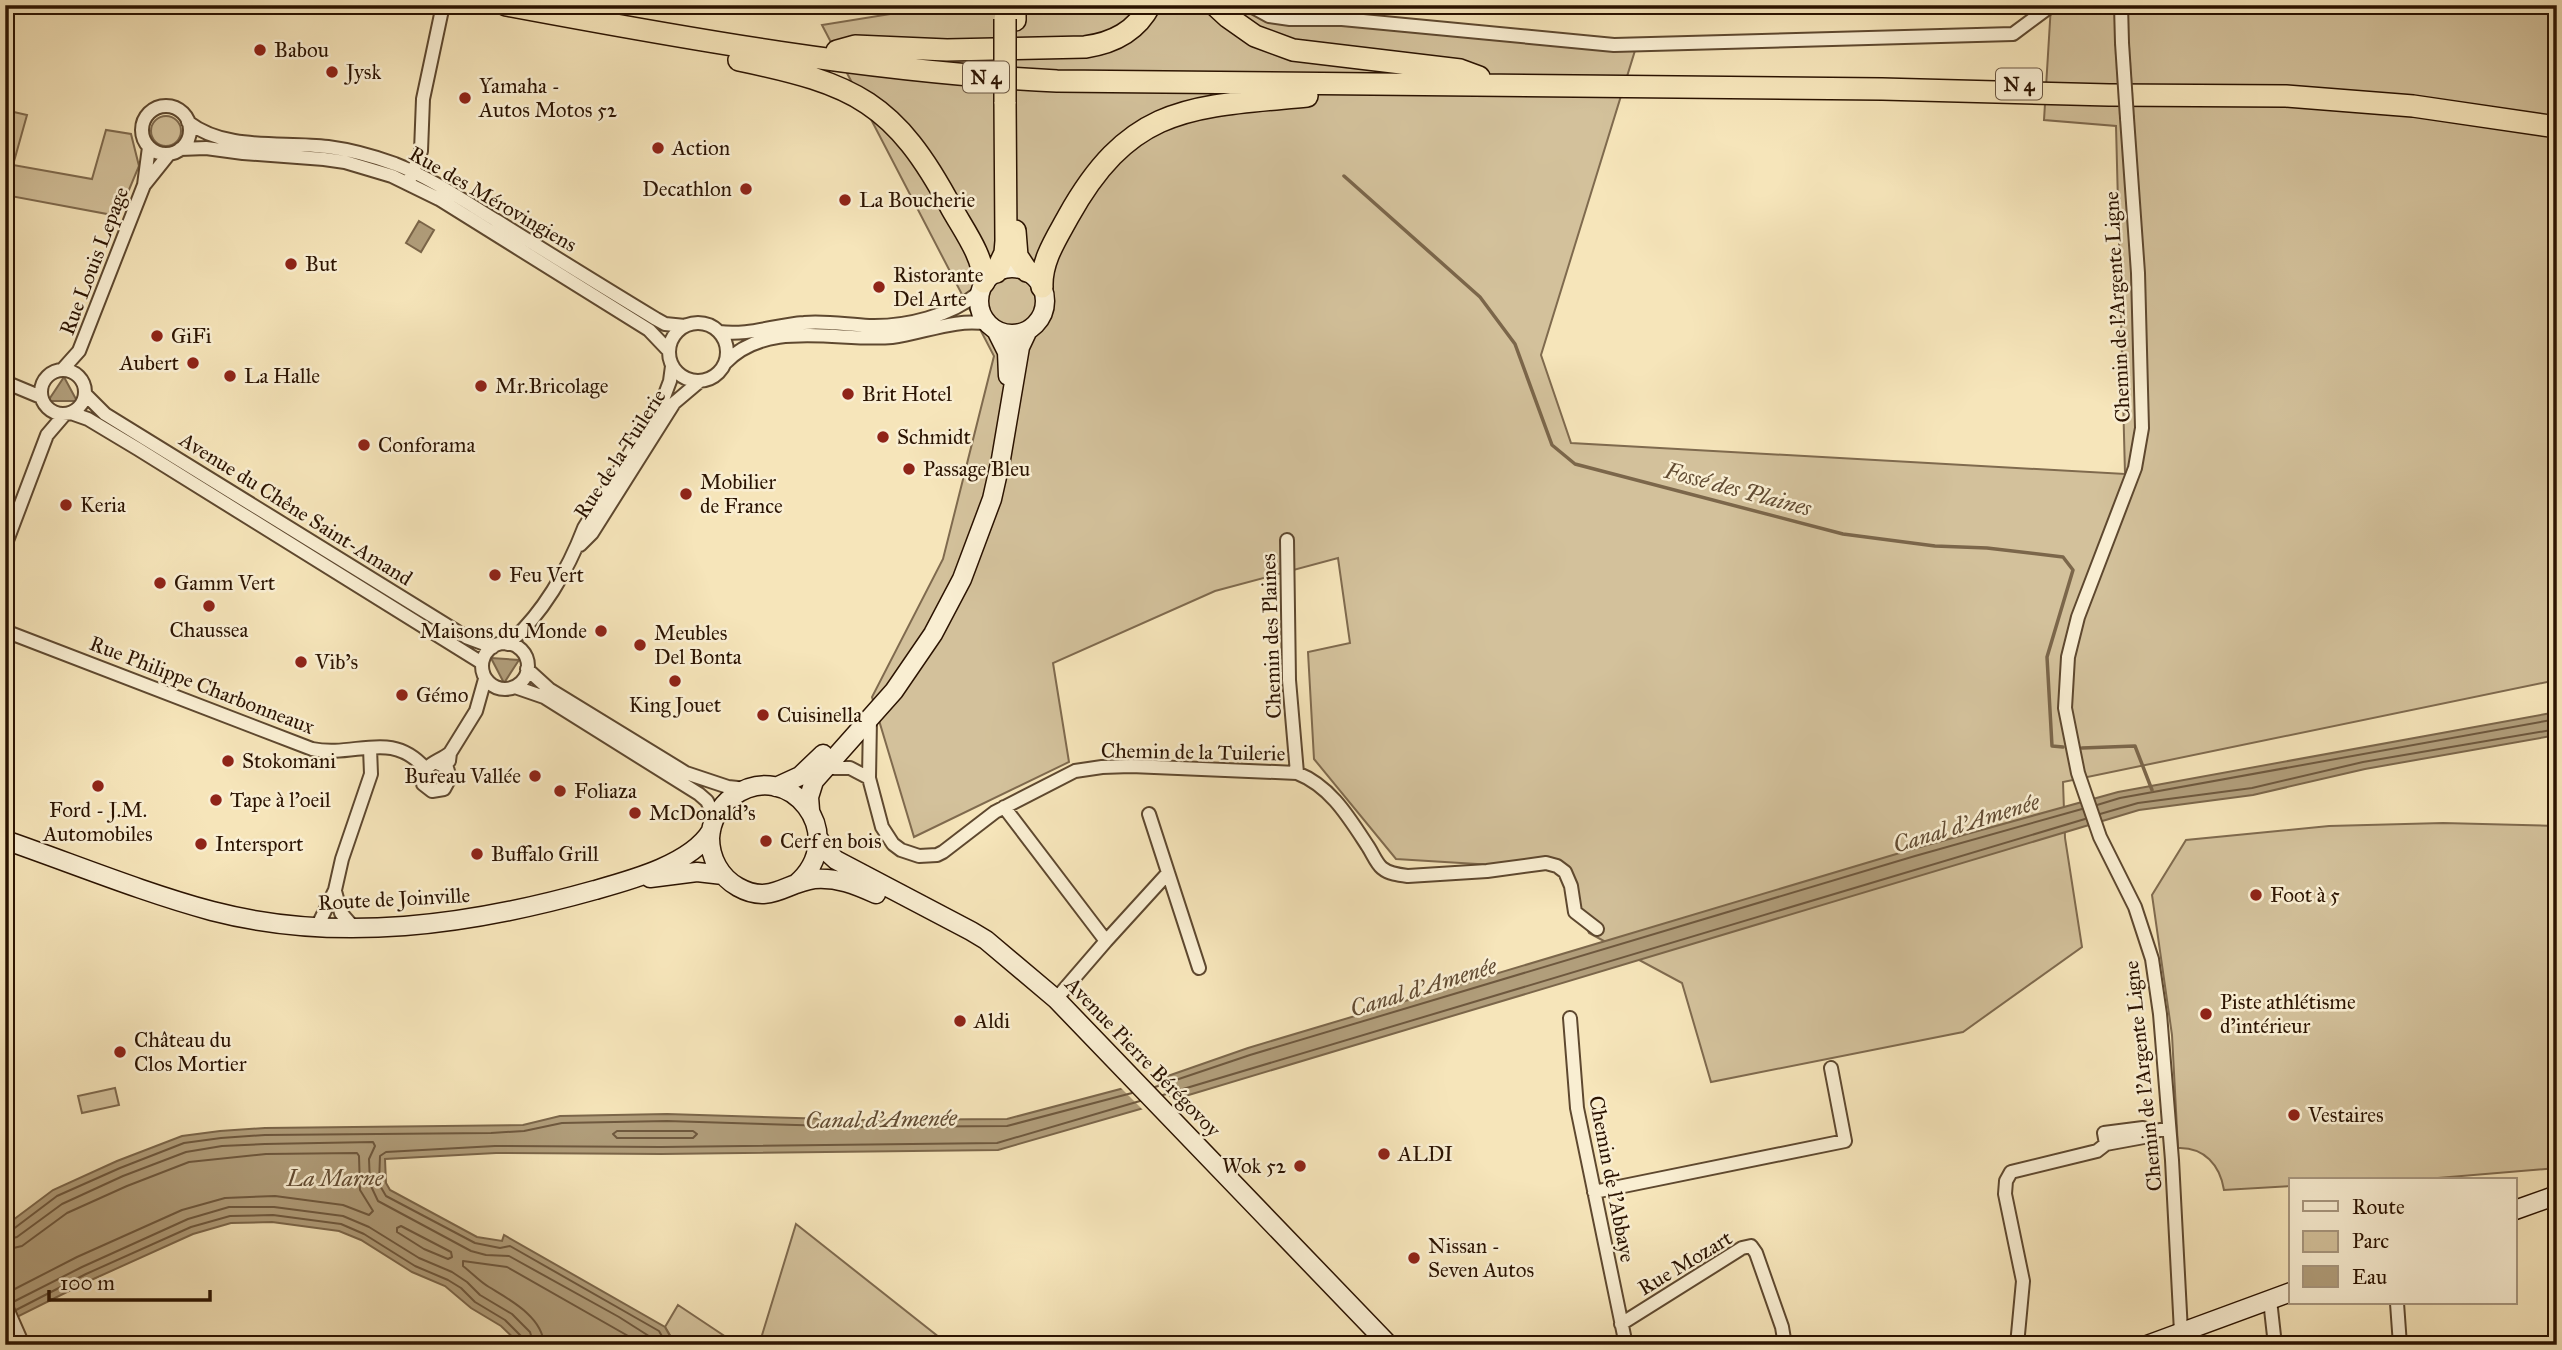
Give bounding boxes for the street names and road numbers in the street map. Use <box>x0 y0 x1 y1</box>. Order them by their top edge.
road number: N 4 <box>963 61 1009 92</box>
road number: N 4 <box>1996 68 2042 100</box>
street label: Rue des Mérovingiens <box>404 140 582 258</box>
street label: Rue Louis Lepage <box>54 183 134 339</box>
street label: Chemin de l'Argente Ligne <box>2098 190 2136 423</box>
street label: Rue de la Tuilerie <box>568 384 672 524</box>
street label: Avenue du Chêne Saint-Amand <box>174 426 418 592</box>
street label: Chemin des Plaines <box>1255 553 1287 719</box>
street label: Rue Philippe Charbonneaux <box>86 630 319 740</box>
street label: Chemin de la Tuilerie <box>1101 737 1286 767</box>
street label: Route de Joinville <box>317 882 471 916</box>
street label: Chemin de l'Argente Ligne <box>2118 959 2168 1192</box>
street label: Avenue Pierre Bérégovoy <box>1059 971 1227 1143</box>
street label: Chemin de l'Abbaye <box>1583 1093 1641 1265</box>
street label: Rue Mozart <box>1633 1225 1737 1301</box>

